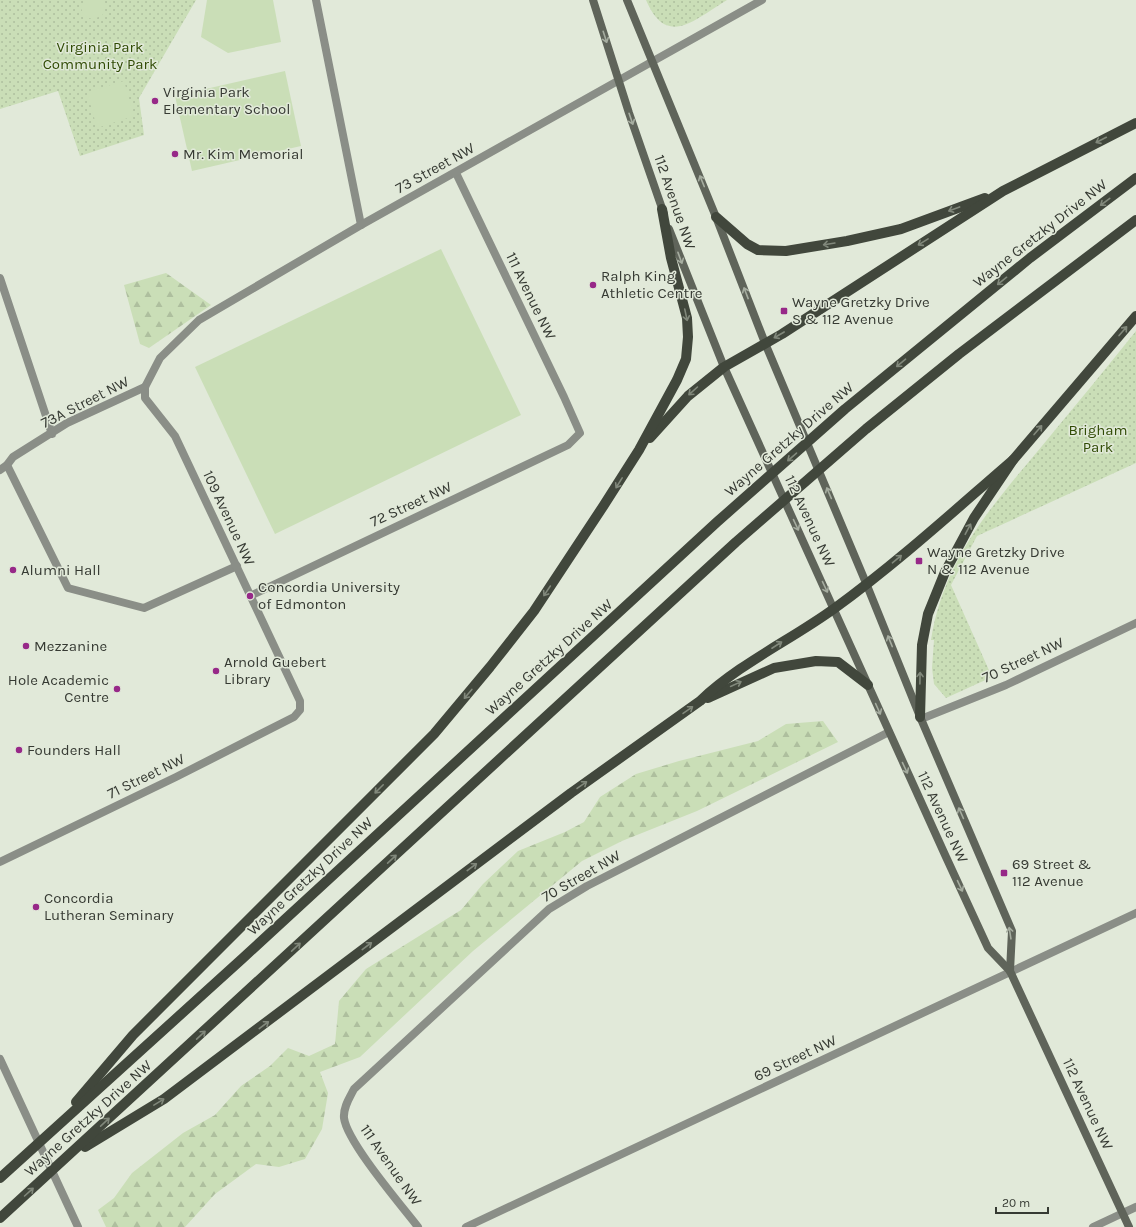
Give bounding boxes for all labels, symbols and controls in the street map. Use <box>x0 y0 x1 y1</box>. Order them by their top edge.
one-way arrow <box>602 30 609 43</box>
park label: Virginia Park Community Park <box>43 38 157 73</box>
place label: Virginia Park Elementary School <box>163 83 290 118</box>
marker: Virginia Park Elementary School <box>150 96 160 106</box>
one-way arrow <box>628 112 635 125</box>
one-way arrow <box>1096 137 1108 145</box>
street label: 73 Street NW <box>392 139 478 197</box>
place label: Mr. Kim Memorial <box>183 145 304 163</box>
marker: Mr. Kim Memorial <box>170 149 180 159</box>
street label: 112 Avenue NW <box>650 152 700 252</box>
street label: Wayne Gretzky Drive NW <box>969 175 1111 291</box>
one-way arrow <box>697 176 705 188</box>
one-way arrow <box>1099 197 1110 206</box>
one-way arrow <box>948 206 960 214</box>
one-way arrow <box>918 238 929 246</box>
one-way arrow <box>823 241 836 249</box>
street label: 111 Avenue NW <box>502 249 560 343</box>
one-way arrow <box>676 252 684 264</box>
place label: Ralph King Athletic Centre <box>601 267 702 302</box>
one-way arrow <box>996 277 1007 285</box>
marker: Ralph King Athletic Centre <box>588 280 598 290</box>
one-way arrow <box>742 288 750 300</box>
place label: Wayne Gretzky Drive S & 112 Avenue <box>792 293 930 328</box>
marker: Wayne Gretzky Drive S & 112 Avenue <box>779 306 789 316</box>
one-way arrow <box>682 308 690 321</box>
one-way arrow <box>1118 326 1127 337</box>
one-way arrow <box>773 332 785 340</box>
one-way arrow <box>896 358 906 367</box>
street label: 73A Street NW <box>38 372 133 432</box>
street label: Wayne Gretzky Drive NW <box>721 378 858 500</box>
one-way arrow <box>688 387 699 396</box>
park label: Brigham Park <box>1068 421 1128 456</box>
one-way arrow <box>1034 425 1043 436</box>
one-way arrow <box>786 452 797 461</box>
street label: 109 Avenue NW <box>199 468 259 569</box>
street label: 112 Avenue NW <box>781 472 839 570</box>
street label: 72 Street NW <box>367 477 455 531</box>
one-way arrow <box>614 477 622 489</box>
one-way arrow <box>824 488 832 500</box>
one-way arrow <box>793 519 800 531</box>
one-way arrow <box>964 523 972 535</box>
place label: Wayne Gretzky Drive N & 112 Avenue <box>927 543 1065 578</box>
one-way arrow <box>892 554 902 563</box>
marker: Wayne Gretzky Drive N & 112 Avenue <box>914 556 924 566</box>
place label: Alumni Hall <box>21 561 101 579</box>
marker: Alumni Hall <box>8 565 18 575</box>
place label: Concordia University of Edmonton <box>258 578 400 613</box>
one-way arrow <box>822 581 829 593</box>
one-way arrow <box>543 585 551 596</box>
marker: Concordia University of Edmonton <box>245 591 255 601</box>
street label: Wayne Gretzky Drive NW <box>482 595 617 719</box>
street label: 70 Street NW <box>979 633 1067 687</box>
one-way arrow <box>885 636 893 648</box>
place label: Mezzanine <box>34 637 107 655</box>
marker: Mezzanine <box>21 641 31 651</box>
one-way arrow <box>771 641 783 649</box>
place label: Arnold Guebert Library <box>224 653 326 688</box>
marker: Arnold Guebert Library <box>211 666 221 676</box>
place label: Hole Academic Centre <box>8 671 109 706</box>
one-way arrow <box>916 672 924 685</box>
one-way arrow <box>729 680 741 687</box>
marker: Hole Academic Centre <box>112 684 122 694</box>
one-way arrow <box>463 689 472 699</box>
one-way arrow <box>875 702 883 714</box>
one-way arrow <box>682 706 693 714</box>
place label: Founders Hall <box>27 741 121 759</box>
marker: Founders Hall <box>14 745 24 755</box>
street label: 71 Street NW <box>104 749 188 802</box>
one-way arrow <box>902 761 909 773</box>
street label: 112 Avenue NW <box>914 768 972 866</box>
one-way arrow <box>576 781 587 789</box>
one-way arrow <box>374 784 384 794</box>
one-way arrow <box>957 807 964 819</box>
street label: Wayne Gretzky Drive NW <box>244 813 377 939</box>
street label: 70 Street NW <box>538 846 624 906</box>
one-way arrow <box>387 854 397 863</box>
place label: 69 Street & 112 Avenue <box>1012 855 1092 890</box>
one-way arrow <box>467 863 478 871</box>
marker: 69 Street & 112 Avenue <box>999 868 1009 878</box>
one-way arrow <box>956 880 964 892</box>
place label: Concordia Lutheran Seminary <box>44 889 174 924</box>
marker: Concordia Lutheran Seminary <box>31 902 41 912</box>
one-way arrow <box>1006 926 1014 939</box>
one-way arrow <box>291 942 302 951</box>
one-way arrow <box>362 942 373 950</box>
one-way arrow <box>258 1020 269 1029</box>
one-way arrow <box>196 1030 206 1039</box>
street label: 69 Street NW <box>751 1031 840 1085</box>
street label: 112 Avenue NW <box>1059 1055 1117 1153</box>
street label: Wayne Gretzky Drive NW <box>21 1056 156 1180</box>
one-way arrow <box>154 1098 165 1107</box>
one-way arrow <box>100 1118 110 1127</box>
street label: 111 Avenue NW <box>356 1121 426 1210</box>
one-way arrow <box>24 1187 34 1197</box>
scale bar <box>996 1189 1048 1215</box>
text: 20 m <box>1002 1196 1030 1210</box>

